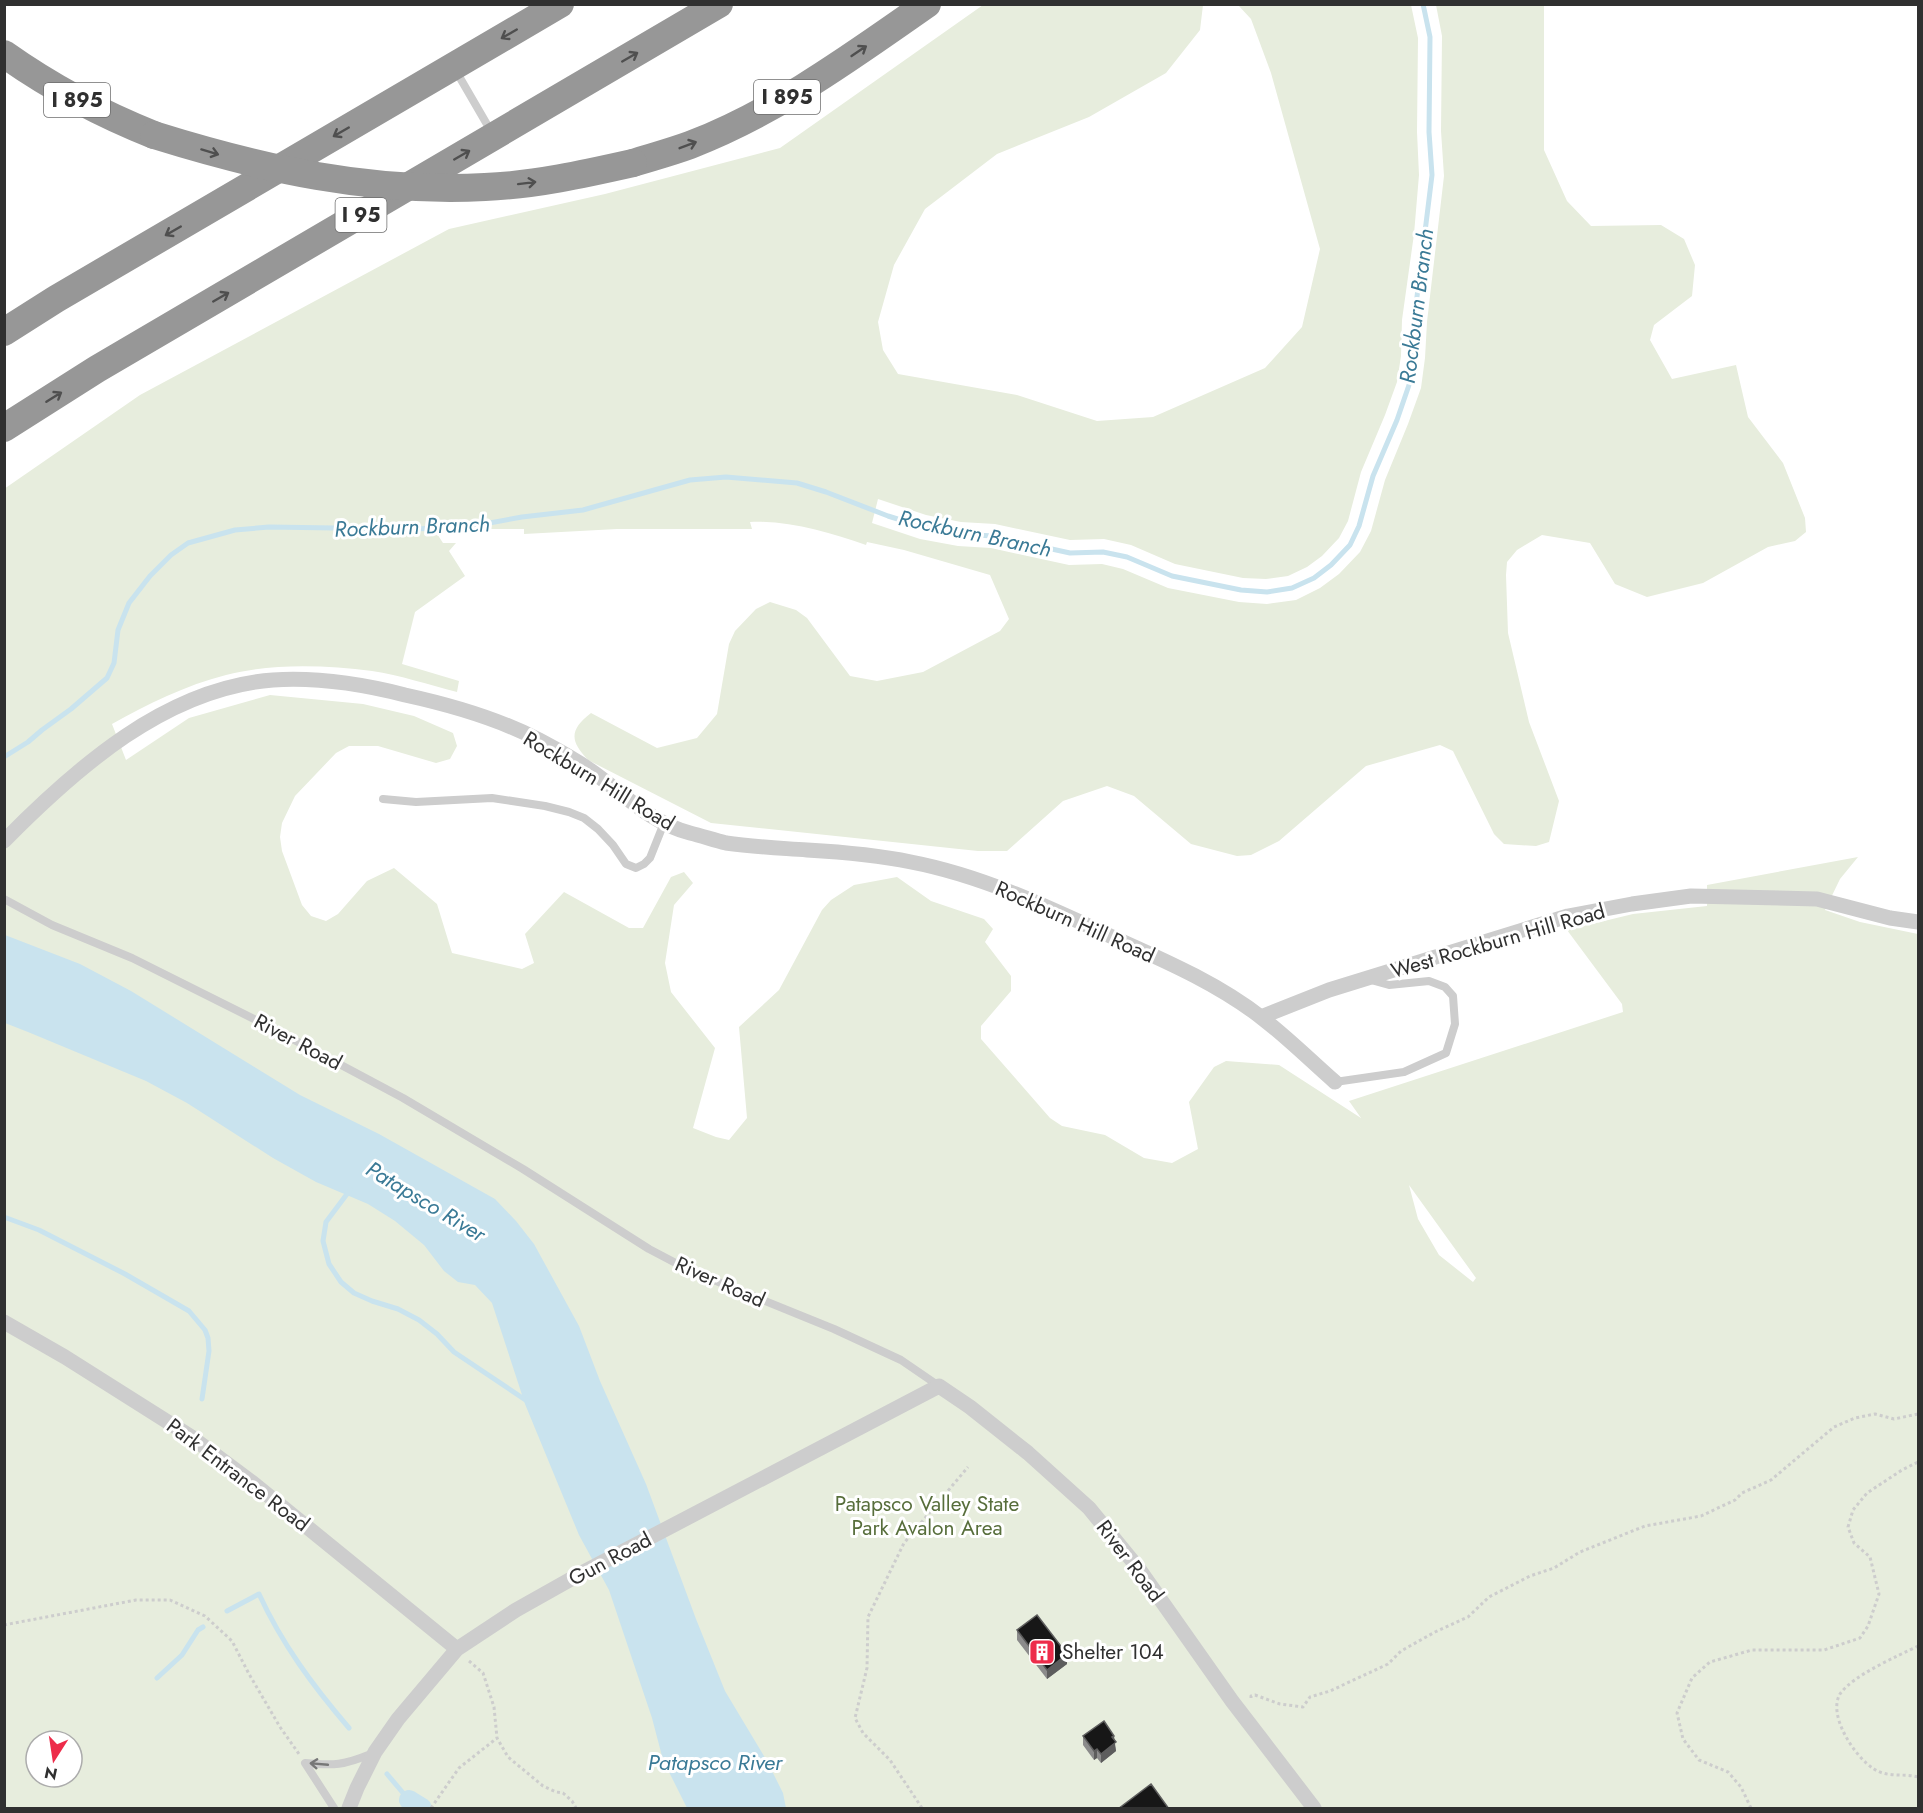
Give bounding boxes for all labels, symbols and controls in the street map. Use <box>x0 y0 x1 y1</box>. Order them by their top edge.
one-way arrow <box>501 28 518 40</box>
one-way arrow <box>850 45 866 57</box>
one-way arrow <box>621 50 638 62</box>
road number: I 895 <box>754 80 820 114</box>
road number: I 895 <box>44 83 110 117</box>
one-way arrow <box>333 127 350 139</box>
one-way arrow <box>678 139 697 150</box>
one-way arrow <box>200 147 219 158</box>
one-way arrow <box>453 149 470 161</box>
one-way arrow <box>517 177 537 188</box>
road number: I 95 <box>336 198 386 232</box>
one-way arrow <box>165 225 182 237</box>
water label: Rockburn Branch <box>1391 227 1441 385</box>
one-way arrow <box>212 290 229 302</box>
one-way arrow <box>45 390 62 402</box>
water label: Rockburn Branch <box>896 501 1054 565</box>
water label: Rockburn Branch <box>334 507 490 545</box>
street label: Rockburn Hill Road <box>518 724 680 838</box>
street label: Rockburn Hill Road <box>990 873 1160 971</box>
street label: West Rockburn Hill Road <box>1387 896 1609 986</box>
street label: River Road <box>249 1006 347 1078</box>
water label: Patapsco River <box>360 1153 493 1250</box>
street label: River Road <box>670 1249 770 1315</box>
street label: Park Entrance Road <box>160 1411 316 1539</box>
park label: Patapsco Valley State Park Avalon Area <box>835 1489 1019 1543</box>
street label: River Road <box>1089 1514 1171 1608</box>
street label: Gun Road <box>563 1525 657 1593</box>
building icon: Shelter 104 <box>1027 1637 1057 1667</box>
place label: Shelter 104 <box>1062 1637 1164 1667</box>
north arrow <box>24 1729 84 1789</box>
water label: Patapsco River <box>648 1746 784 1778</box>
one-way arrow <box>310 1758 330 1769</box>
text: N <box>42 1761 60 1786</box>

